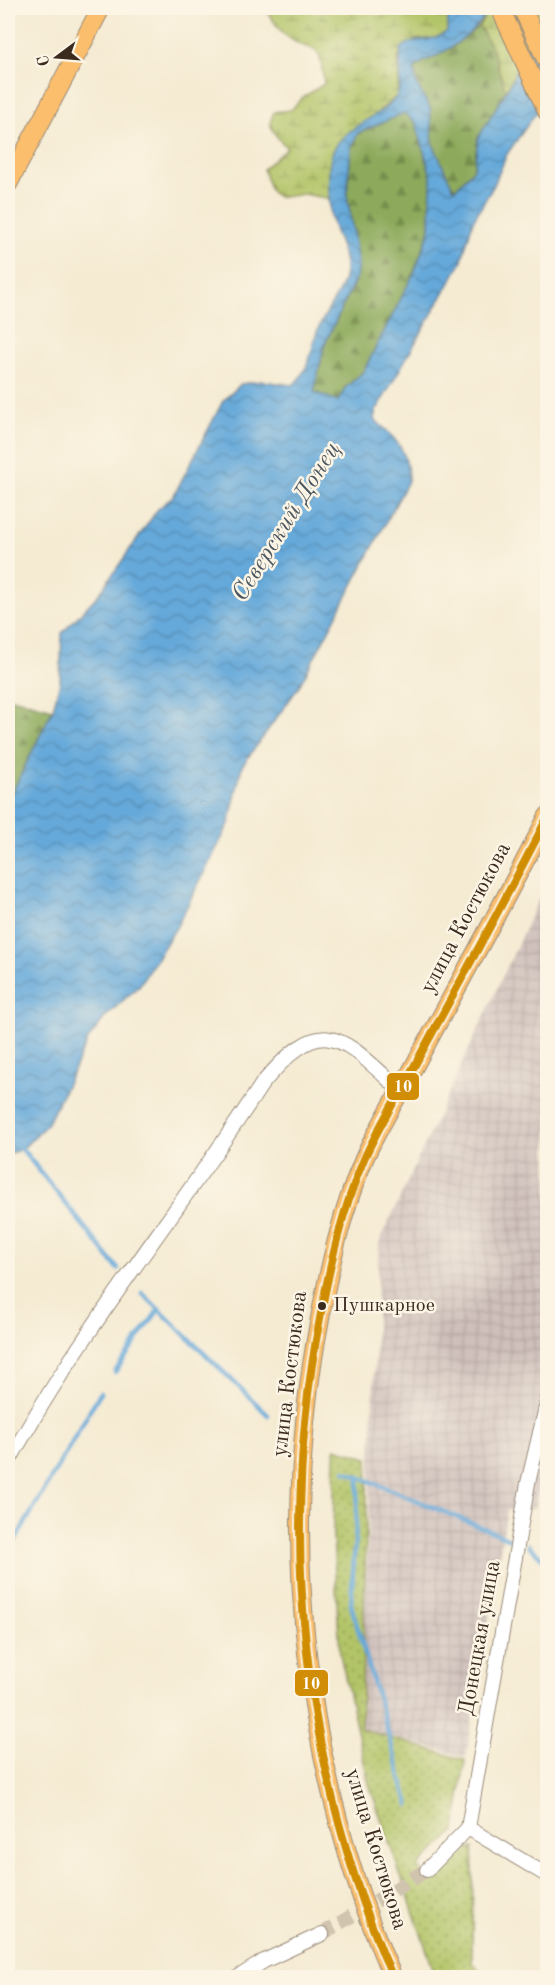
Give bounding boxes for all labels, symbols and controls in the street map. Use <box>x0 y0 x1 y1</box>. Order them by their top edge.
north arrow <box>27 27 87 87</box>
text: С <box>35 53 54 68</box>
water label: Северский Донец <box>228 438 346 606</box>
street label: улица Костюкова <box>417 839 515 997</box>
line badge: 10 <box>386 1072 420 1101</box>
text: 10 <box>394 1080 412 1096</box>
street label: улица Костюкова <box>269 1289 311 1458</box>
place label: Пушкарное <box>333 1296 435 1316</box>
marker: Пушкарное <box>316 1300 328 1312</box>
street label: Донецкая улица <box>456 1559 505 1717</box>
line badge: 10 <box>294 1669 329 1697</box>
text: 10 <box>302 1677 320 1693</box>
street label: улица Костюкова <box>341 1766 411 1932</box>

